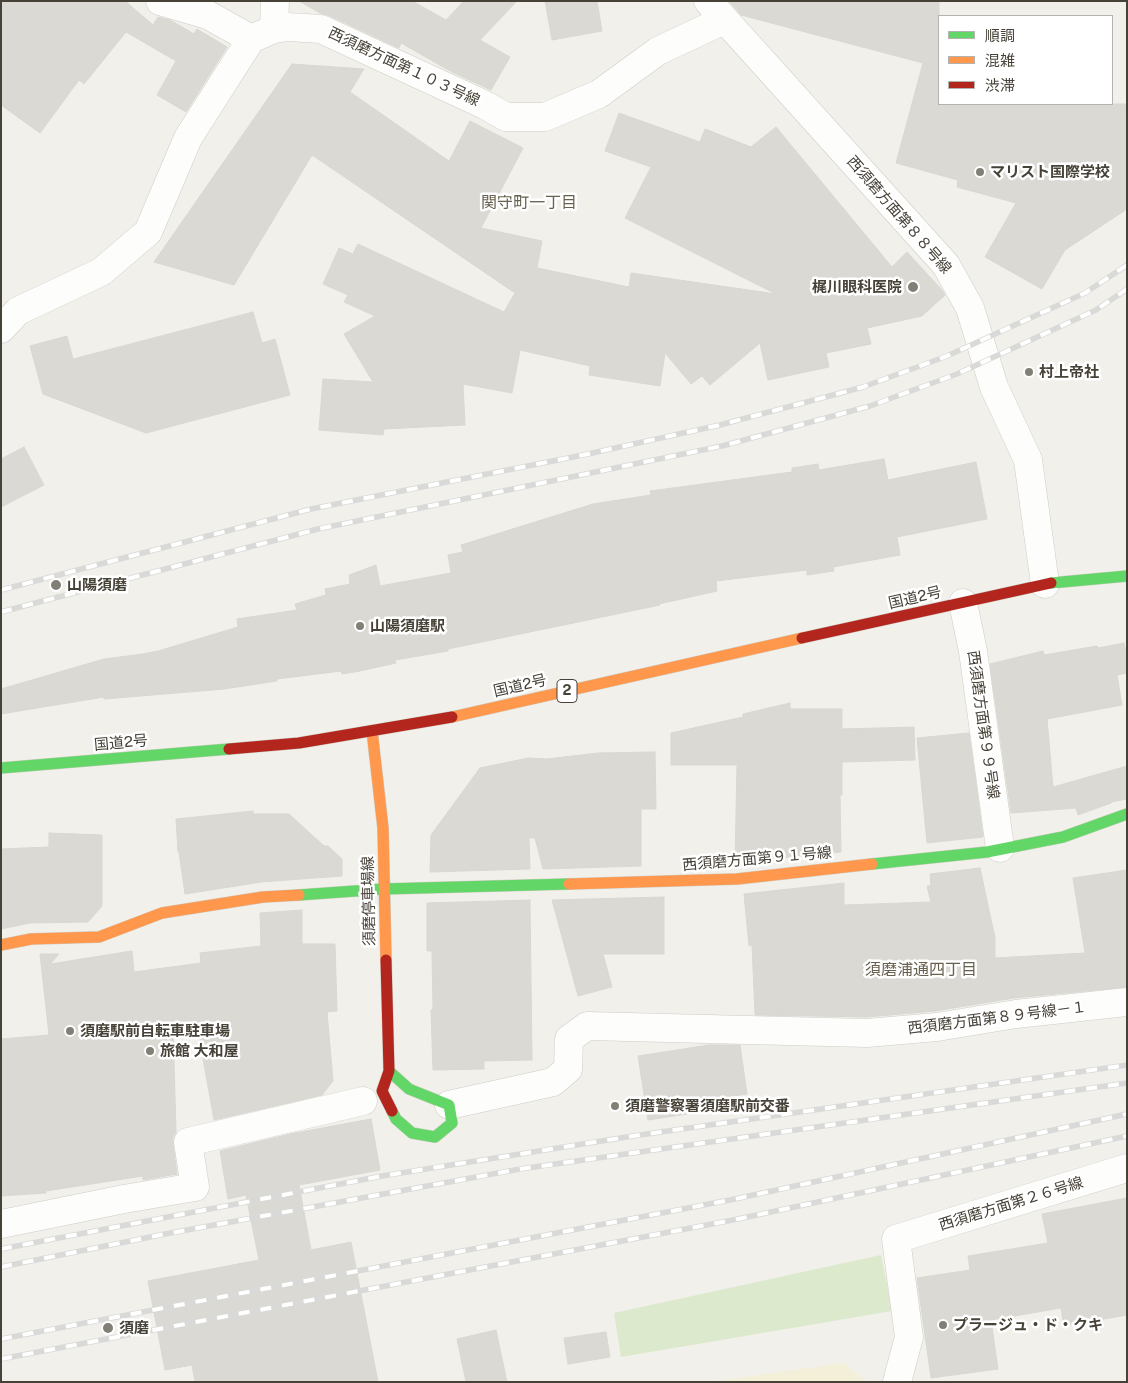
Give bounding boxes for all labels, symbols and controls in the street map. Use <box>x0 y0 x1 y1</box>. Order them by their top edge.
legend <box>938 15 1113 105</box>
street label: 西須磨方面第１０３号線 <box>325 24 483 110</box>
text: 順調 <box>985 27 1015 44</box>
text: 混雑 <box>985 52 1015 69</box>
text: 渋滞 <box>985 77 1015 94</box>
street label: 西須磨方面第８８号線 <box>843 152 955 278</box>
place label: マリスト国際学校 <box>990 163 1110 181</box>
marker: マリスト国際学校 <box>974 166 986 178</box>
district label: 関守町一丁目 <box>481 193 577 213</box>
place label: 梶川眼科医院 <box>812 278 902 296</box>
marker: 梶川眼科医院 <box>906 280 920 294</box>
place label: 村上帝社 <box>1039 363 1099 381</box>
marker: 村上帝社 <box>1023 366 1035 378</box>
place label: 山陽須磨 <box>67 576 127 594</box>
marker: 山陽須磨 <box>49 578 63 592</box>
street label: 国道2号 <box>887 583 943 613</box>
place label: 山陽須磨駅 <box>370 617 445 635</box>
marker: 山陽須磨駅 <box>354 620 366 632</box>
street label: 西須磨方面第９９号線 <box>964 649 1002 801</box>
street label: 国道2号 <box>492 671 548 701</box>
road number: 2 <box>557 679 577 702</box>
street label: 国道2号 <box>93 732 149 754</box>
street label: 西須磨方面第９１号線 <box>682 843 832 875</box>
street label: 須磨停車場線 <box>359 856 379 946</box>
district label: 須磨浦通四丁目 <box>865 960 977 980</box>
street label: 西須磨方面第８９号線－１ <box>907 998 1087 1038</box>
place label: 須磨駅前自転車駐車場 <box>80 1022 230 1040</box>
marker: 須磨駅前自転車駐車場 <box>64 1025 76 1037</box>
place label: 旅館 大和屋 <box>160 1042 238 1060</box>
marker: 旅館 大和屋 <box>144 1045 156 1057</box>
place label: 須磨警察署須磨駅前交番 <box>625 1097 790 1115</box>
marker: 須磨警察署須磨駅前交番 <box>609 1100 621 1112</box>
street label: 西須磨方面第２６号線 <box>937 1173 1085 1235</box>
place label: プラージュ・ド・クキ <box>953 1316 1103 1334</box>
place label: 須磨 <box>119 1319 149 1337</box>
marker: プラージュ・ド・クキ <box>937 1319 949 1331</box>
marker: 須磨 <box>101 1321 115 1335</box>

